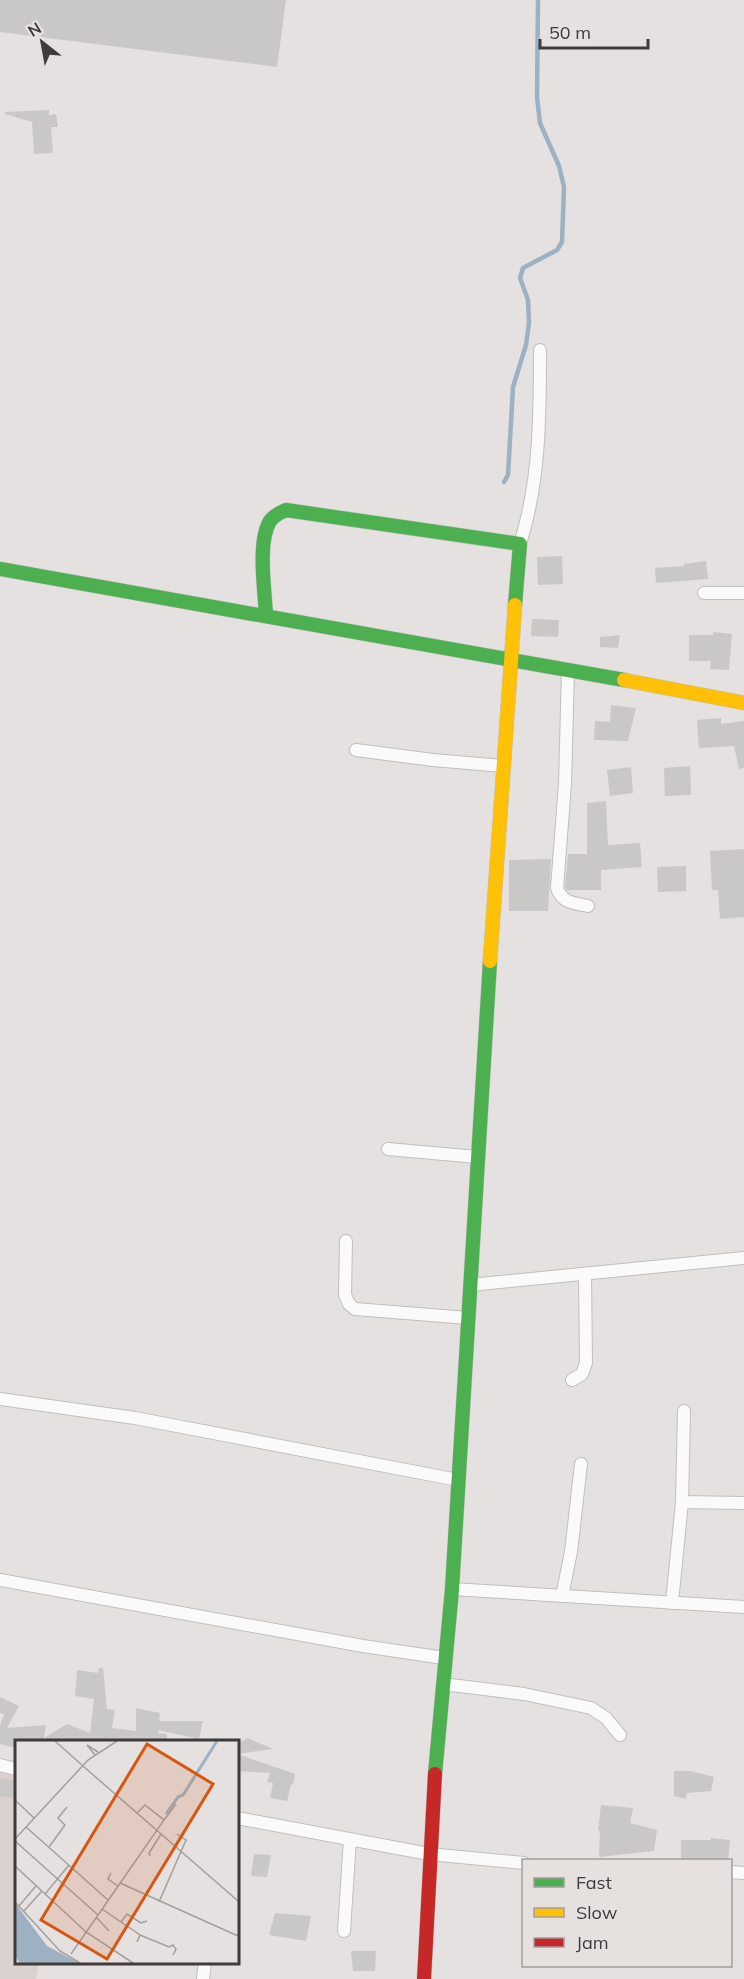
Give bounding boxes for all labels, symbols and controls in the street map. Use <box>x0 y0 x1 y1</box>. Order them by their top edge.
north arrow <box>12 12 72 72</box>
scale bar <box>540 12 648 50</box>
text: N <box>24 17 45 41</box>
text: 50 m <box>549 21 591 44</box>
inset map <box>15 1740 238 1964</box>
legend <box>522 1859 732 1967</box>
text: Fast <box>576 1871 612 1894</box>
text: Slow <box>576 1901 618 1924</box>
text: Jam <box>576 1931 609 1954</box>

